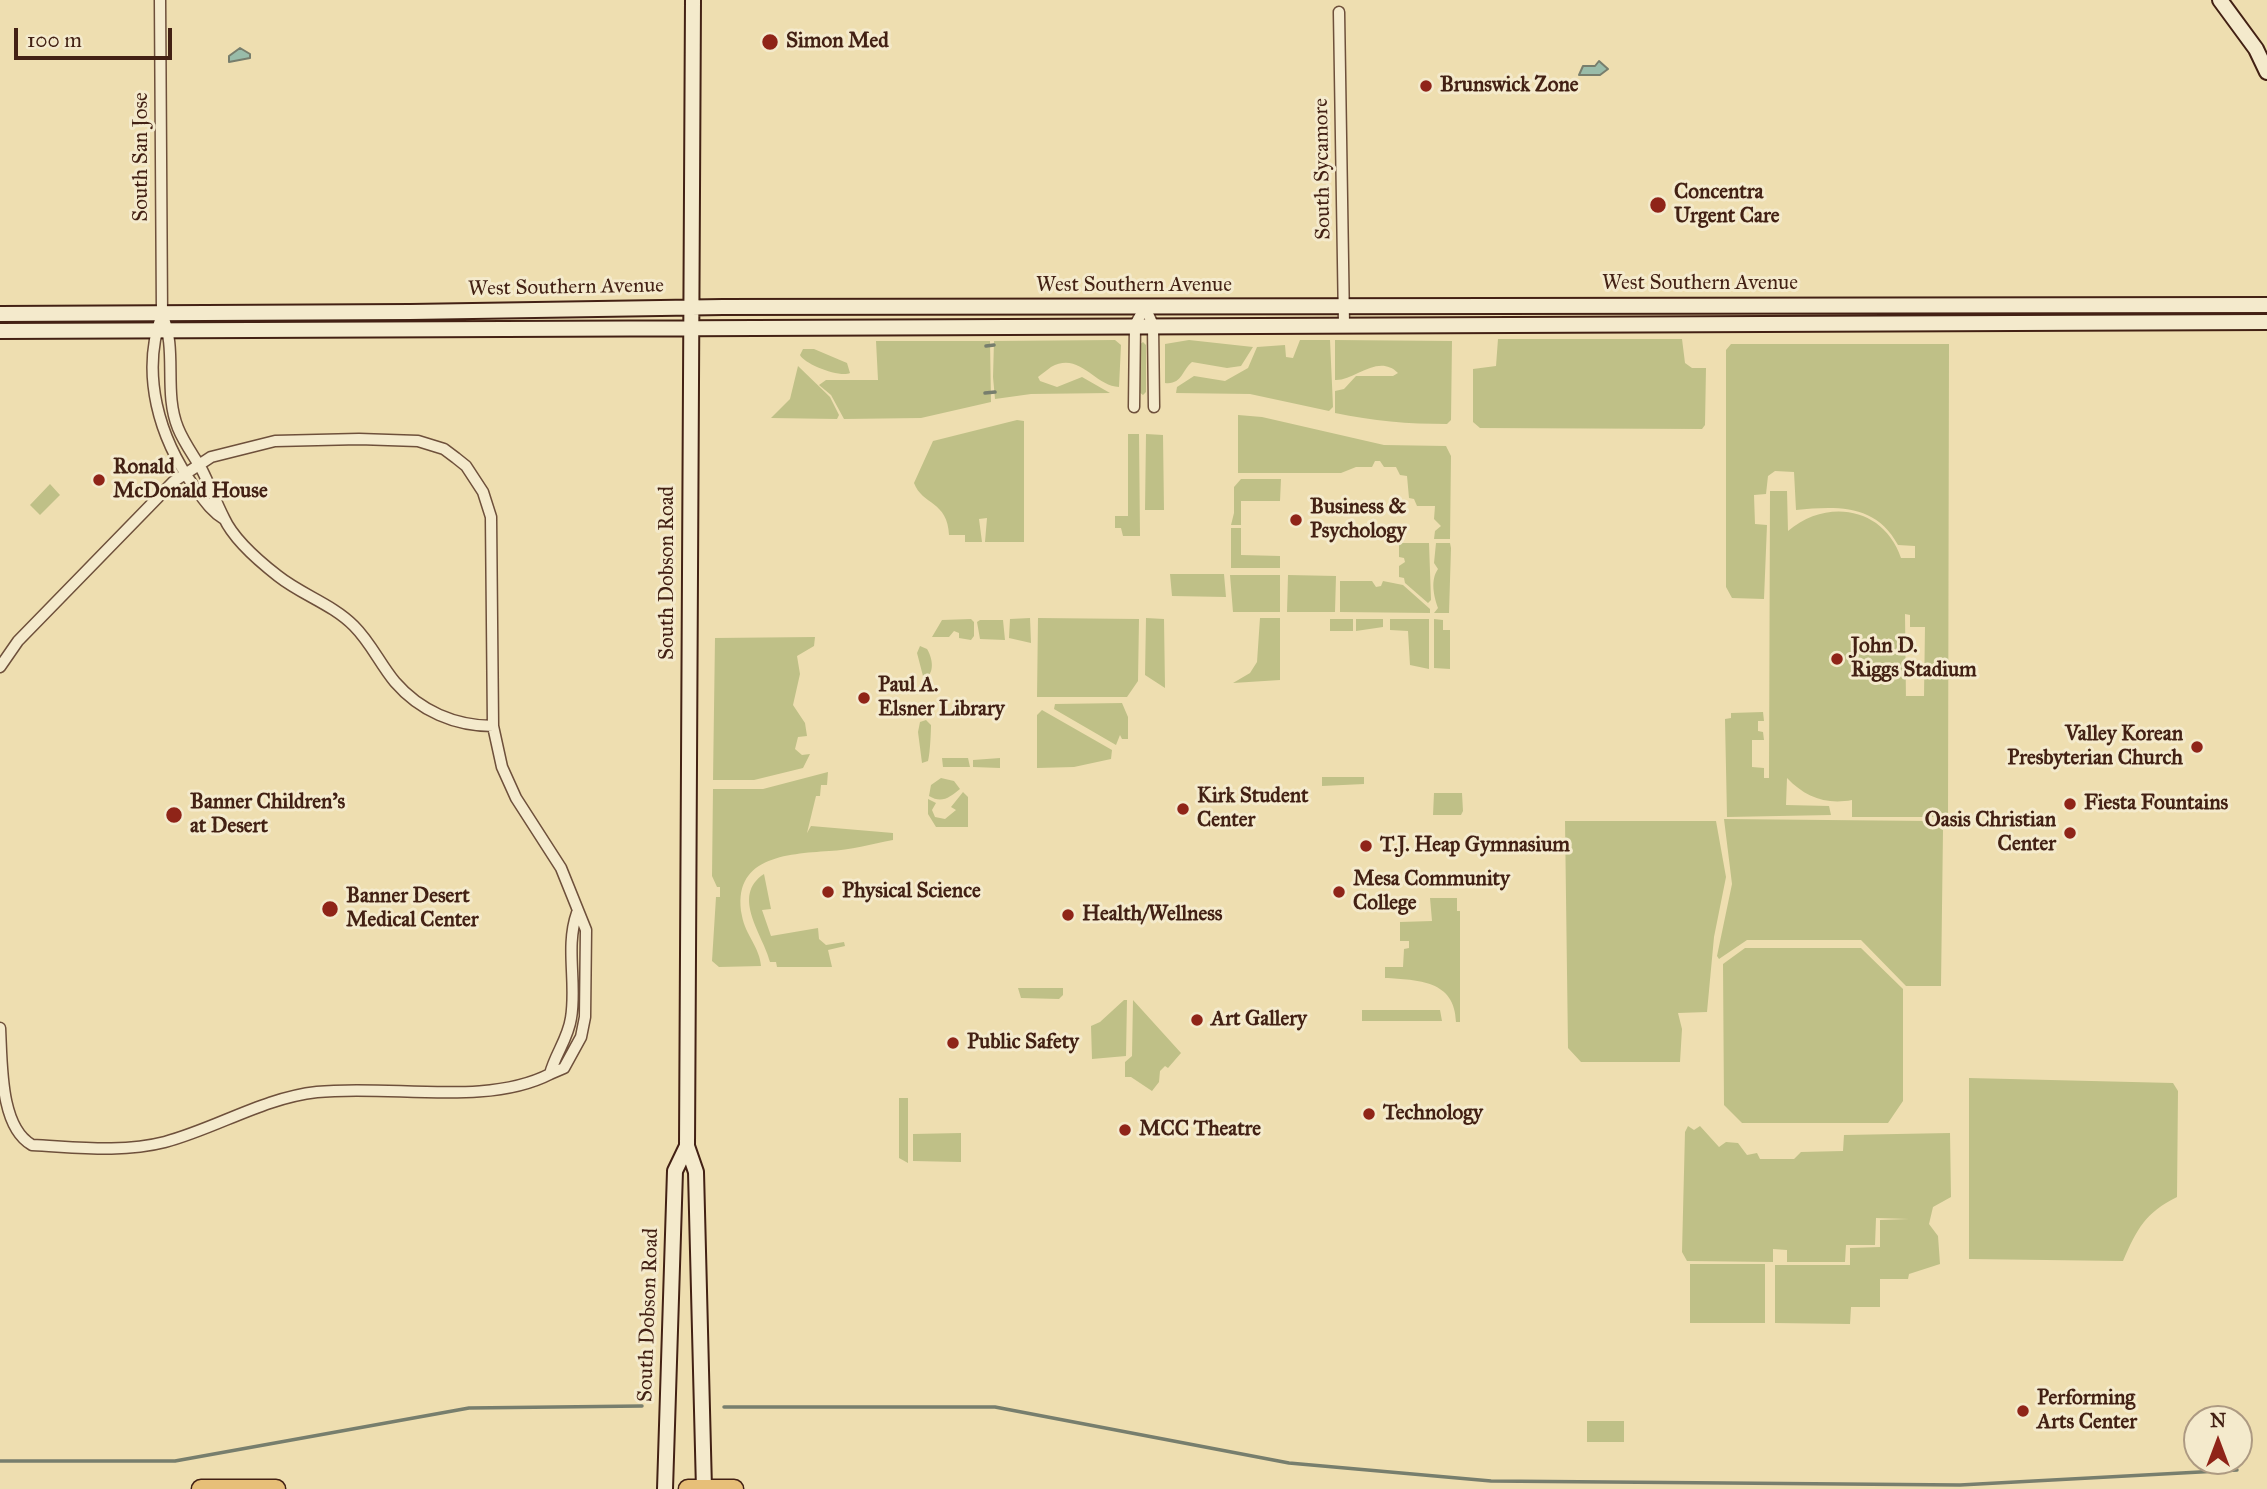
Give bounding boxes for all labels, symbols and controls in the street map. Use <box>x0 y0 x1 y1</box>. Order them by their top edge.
scale bar <box>18 14 175 58</box>
text: 100 m <box>27 27 82 53</box>
place label: Simon Med <box>786 29 889 55</box>
marker: Simon Med <box>760 32 780 52</box>
place label: Brunswick Zone <box>1440 73 1579 99</box>
marker: Brunswick Zone <box>1418 78 1434 94</box>
street label: South San Jose <box>129 92 155 222</box>
street label: South Sycamore <box>1309 98 1337 240</box>
place label: Concentra Urgent Care <box>1674 180 1779 230</box>
marker: Concentra Urgent Care <box>1648 195 1668 215</box>
street label: West Southern Avenue <box>1602 271 1798 297</box>
street label: West Southern Avenue <box>1036 273 1232 299</box>
street label: West Southern Avenue <box>468 274 664 302</box>
place label: Ronald McDonald House <box>113 455 268 505</box>
marker: Ronald McDonald House <box>91 472 107 488</box>
street label: South Dobson Road <box>655 486 681 660</box>
place label: Business & Psychology <box>1310 495 1406 545</box>
marker: Business & Psychology <box>1288 512 1304 528</box>
place label: John D. Riggs Stadium <box>1851 634 1977 684</box>
marker: John D. Riggs Stadium <box>1829 651 1845 667</box>
place label: Paul A. Elsner Library <box>878 673 1005 723</box>
marker: Paul A. Elsner Library <box>856 690 872 706</box>
place label: Valley Korean Presbyterian Church <box>2007 722 2183 772</box>
marker: Valley Korean Presbyterian Church <box>2189 739 2205 755</box>
place label: Kirk Student Center <box>1197 784 1308 834</box>
place label: Banner Children’s at Desert <box>190 790 345 840</box>
place label: Fiesta Fountains <box>2084 791 2228 817</box>
marker: Fiesta Fountains <box>2062 796 2078 812</box>
marker: Kirk Student Center <box>1175 801 1191 817</box>
marker: Banner Children’s at Desert <box>164 805 184 825</box>
place label: Oasis Christian Center <box>1925 808 2056 858</box>
marker: Oasis Christian Center <box>2062 825 2078 841</box>
place label: T.J. Heap Gymnasium <box>1380 833 1570 859</box>
marker: T.J. Heap Gymnasium <box>1358 838 1374 854</box>
place label: Mesa Community College <box>1353 867 1510 917</box>
place label: Physical Science <box>842 879 981 905</box>
place label: Banner Desert Medical Center <box>346 884 479 934</box>
marker: Physical Science <box>820 884 836 900</box>
marker: Mesa Community College <box>1331 884 1347 900</box>
marker: Banner Desert Medical Center <box>320 899 340 919</box>
place label: Health/Wellness <box>1082 902 1223 928</box>
marker: Health/Wellness <box>1060 907 1076 923</box>
place label: Art Gallery <box>1211 1007 1307 1033</box>
marker: Art Gallery <box>1189 1012 1205 1028</box>
place label: Public Safety <box>967 1030 1079 1056</box>
marker: Public Safety <box>945 1035 961 1051</box>
place label: Technology <box>1383 1101 1483 1127</box>
marker: Technology <box>1361 1106 1377 1122</box>
place label: MCC Theatre <box>1139 1117 1261 1143</box>
marker: MCC Theatre <box>1117 1122 1133 1138</box>
street label: South Dobson Road <box>633 1228 665 1402</box>
place label: Performing Arts Center <box>2037 1386 2137 1436</box>
marker: Performing Arts Center <box>2015 1403 2031 1419</box>
north arrow <box>2183 1405 2253 1475</box>
text: N <box>2210 1409 2226 1432</box>

